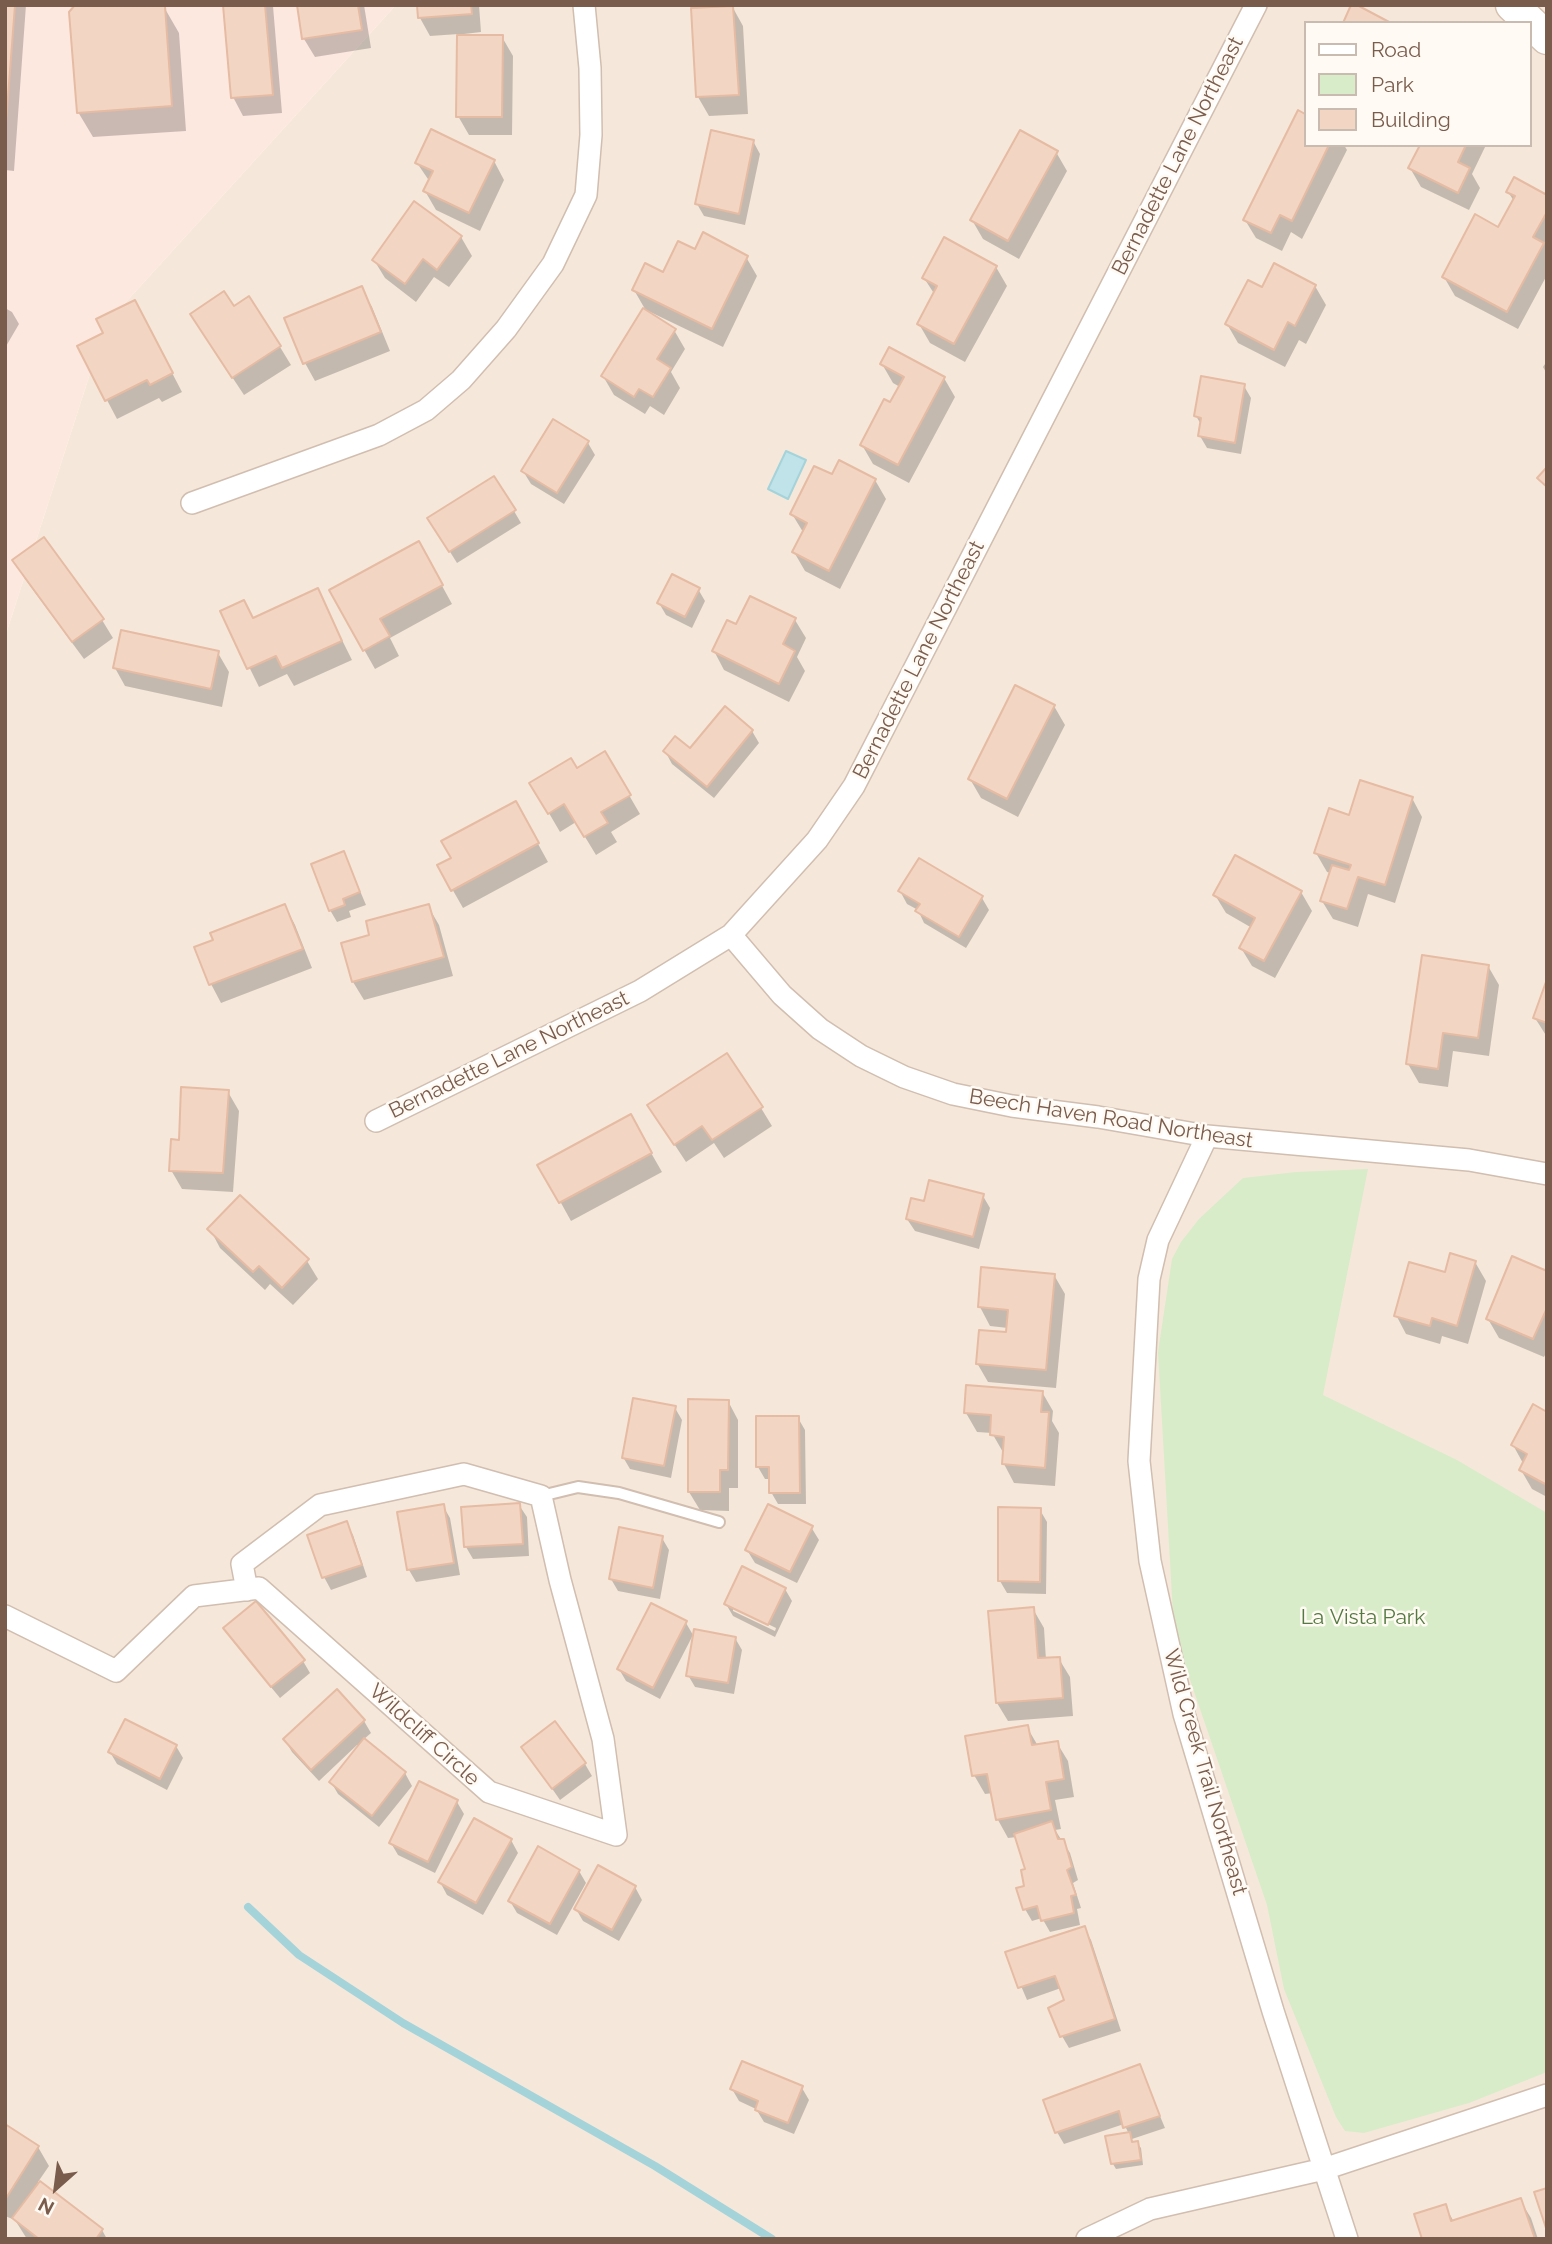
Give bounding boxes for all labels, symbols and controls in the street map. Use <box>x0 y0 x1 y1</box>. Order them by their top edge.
legend <box>1304 21 1531 147</box>
street label: Bernadette Lane Northeast <box>1107 33 1249 279</box>
text: Road <box>1371 37 1421 62</box>
text: Park <box>1371 72 1414 97</box>
text: Building <box>1371 107 1451 132</box>
street label: Bernadette Lane Northeast <box>848 537 990 783</box>
street label: Bernadette Lane Northeast <box>385 986 633 1124</box>
street label: Beech Haven Road Northeast <box>967 1084 1255 1154</box>
park label: La Vista Park <box>1301 1605 1425 1631</box>
street label: Wild Creek Trail Northeast <box>1158 1646 1252 1898</box>
street label: Wildcliff Circle <box>363 1679 485 1791</box>
north arrow <box>21 2153 91 2223</box>
text: N <box>35 2193 58 2220</box>

